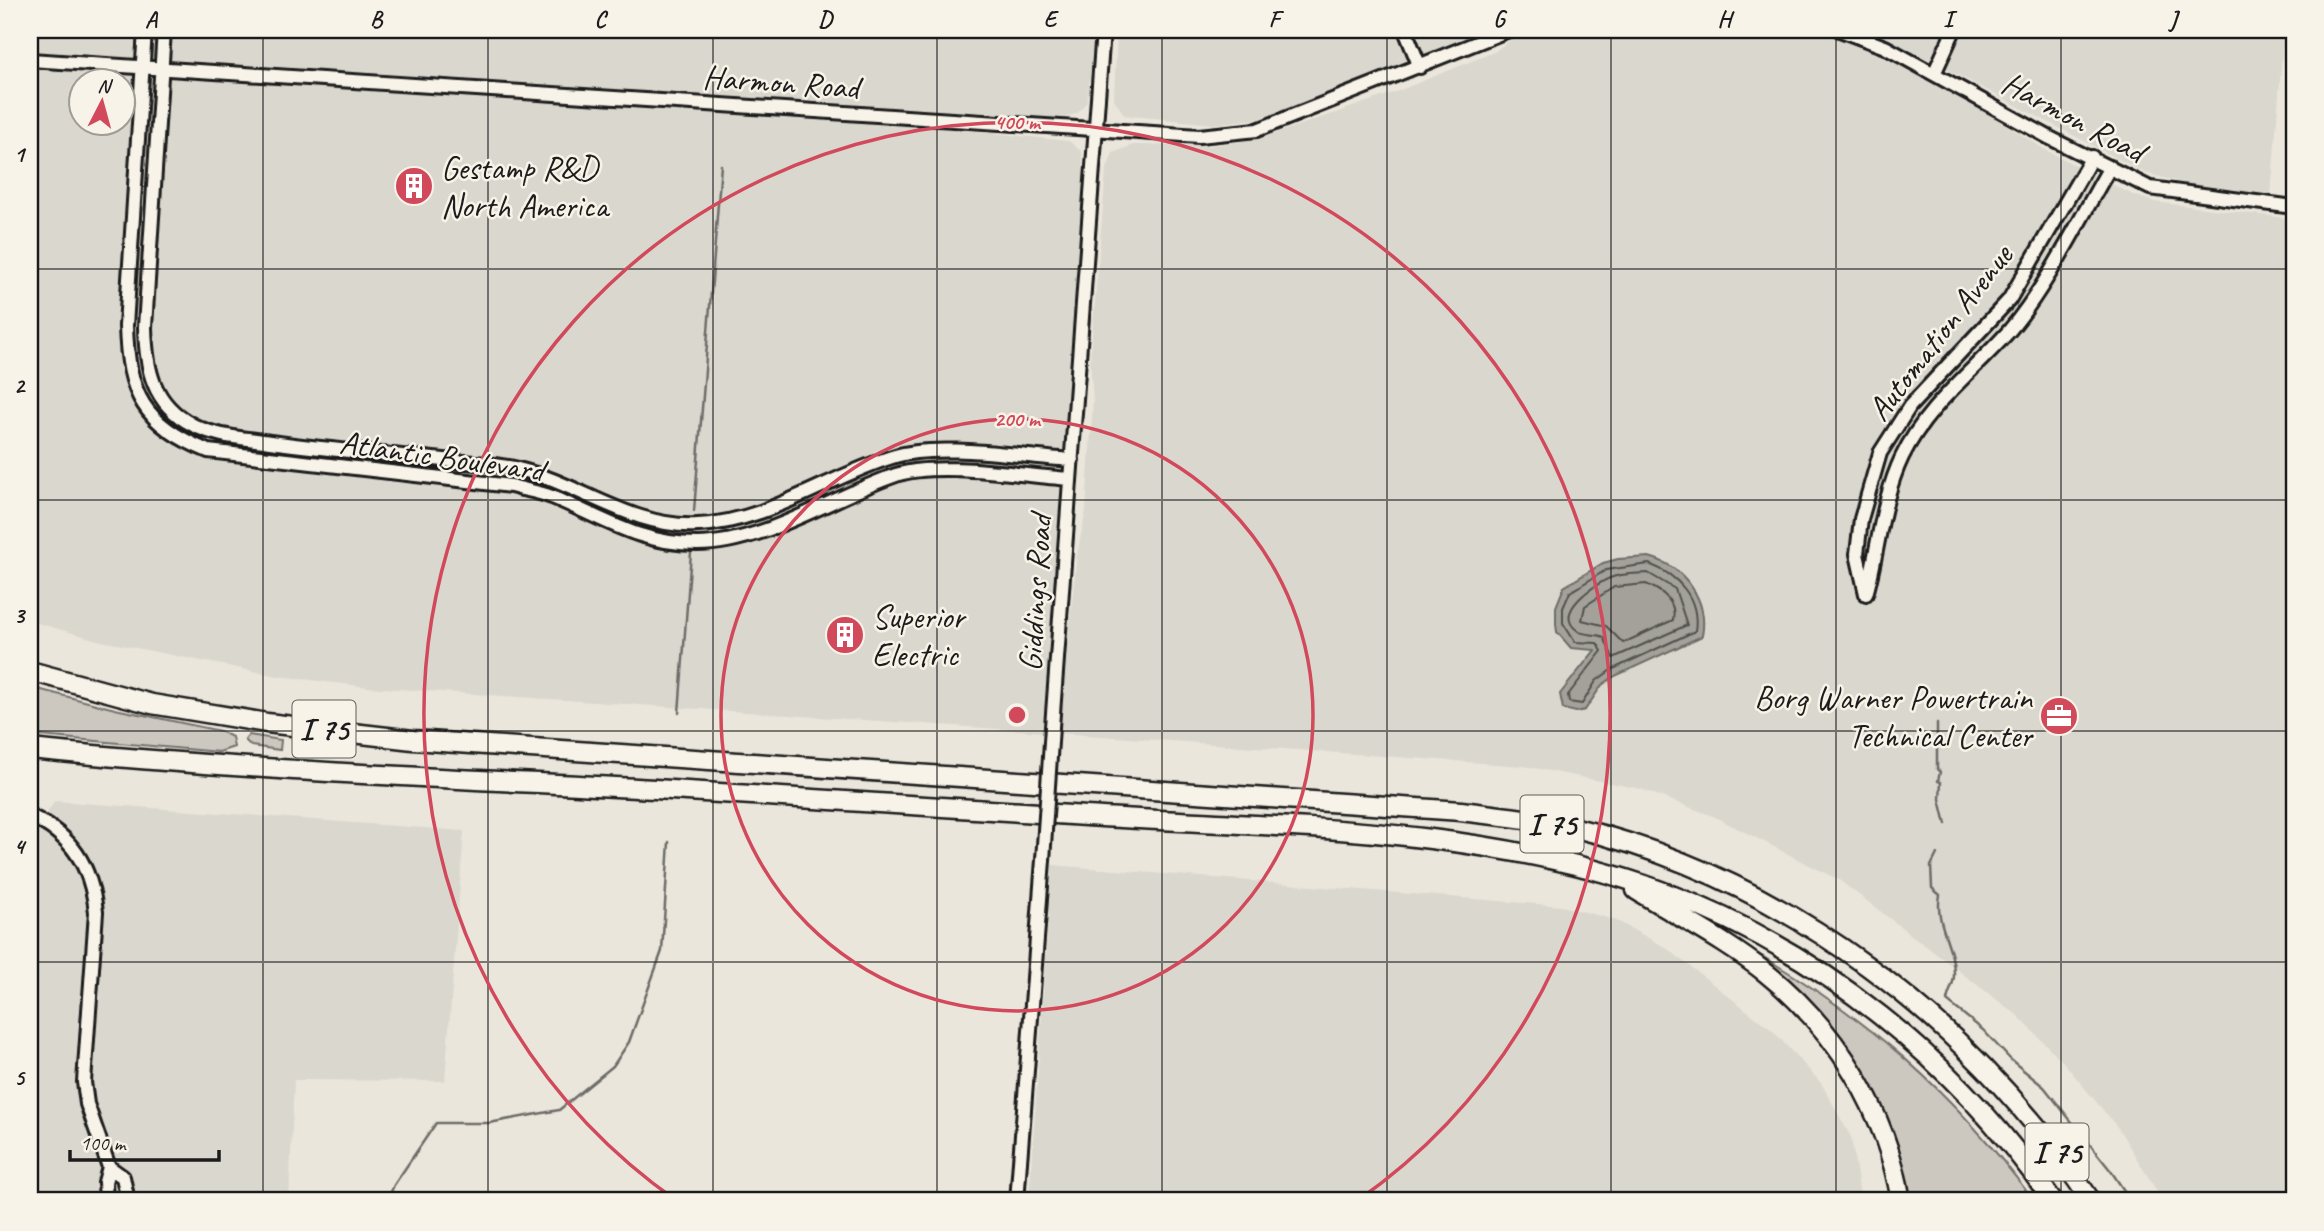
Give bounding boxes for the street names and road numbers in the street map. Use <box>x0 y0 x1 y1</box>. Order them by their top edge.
street label: Harmon Road <box>702 56 865 109</box>
street label: Harmon Road <box>1995 62 2157 174</box>
street label: Automation Avenue <box>1858 234 2023 429</box>
street label: Atlantic Boulevard <box>337 421 552 492</box>
street label: Giddings Road <box>1009 508 1062 673</box>
road number: I 75 <box>292 700 356 758</box>
road number: I 75 <box>1520 796 1584 852</box>
road number: I 75 <box>2025 1124 2088 1181</box>

